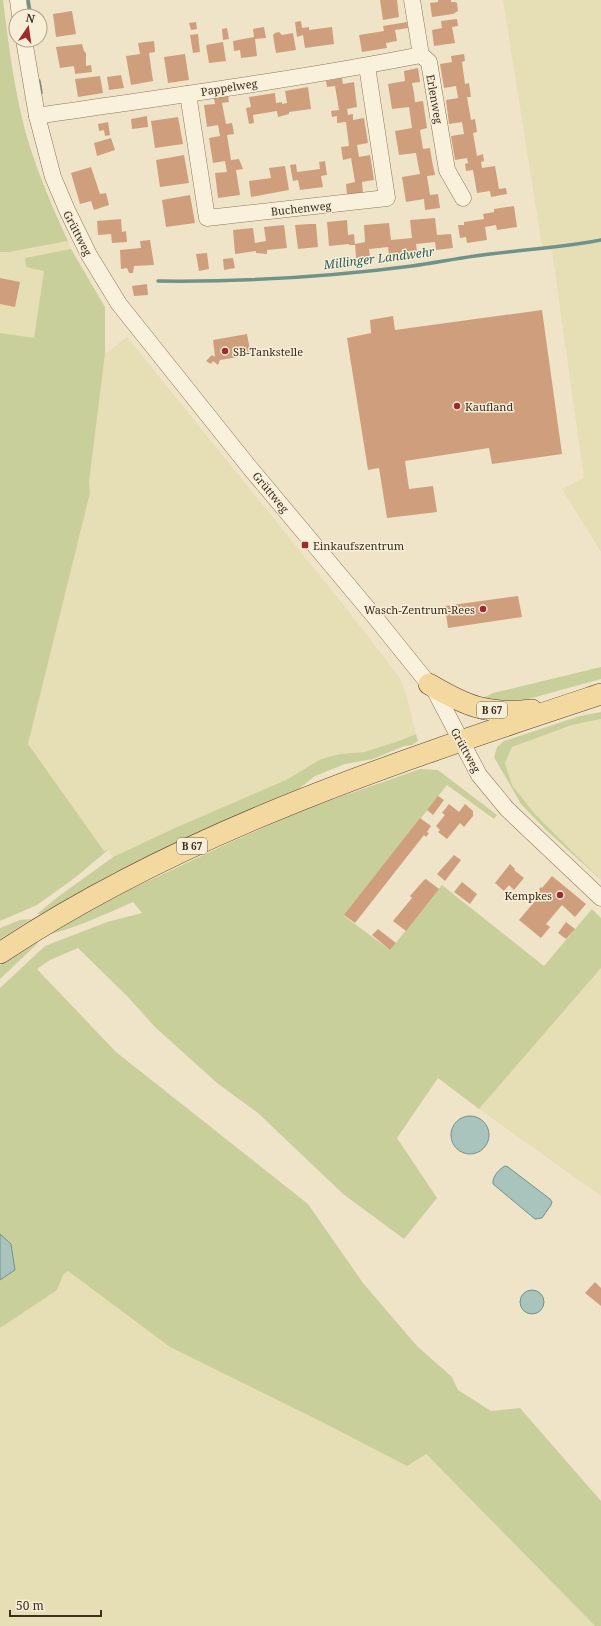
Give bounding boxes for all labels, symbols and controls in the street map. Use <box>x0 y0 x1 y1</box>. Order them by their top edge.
north arrow <box>8 8 48 48</box>
text: N <box>24 9 37 26</box>
street label: Erlenweg <box>423 73 447 125</box>
street label: Pappelweg <box>200 75 258 99</box>
street label: Buchenweg <box>270 197 332 219</box>
street label: Grüttweg <box>60 208 96 258</box>
water label: Millinger Landwehr <box>322 243 436 273</box>
place label: SB-Tankstelle <box>233 344 303 359</box>
marker: SB-Tankstelle <box>220 346 230 356</box>
place label: Kaufland <box>465 399 513 414</box>
marker: Kaufland <box>452 401 462 411</box>
street label: Grüttweg <box>249 468 293 516</box>
place label: Einkaufszentrum <box>313 538 405 553</box>
marker: Einkaufszentrum <box>300 540 310 550</box>
place label: Wasch-Zentrum-Rees <box>364 602 475 617</box>
marker: Wasch-Zentrum-Rees <box>478 604 488 614</box>
road number: B 67 <box>477 702 507 718</box>
street label: Grüttweg <box>448 725 484 775</box>
road number: B 67 <box>177 838 207 854</box>
place label: Kempkes <box>504 888 552 903</box>
marker: Kempkes <box>555 890 565 900</box>
scale bar <box>10 1592 101 1618</box>
text: 50 m <box>16 1597 44 1614</box>

